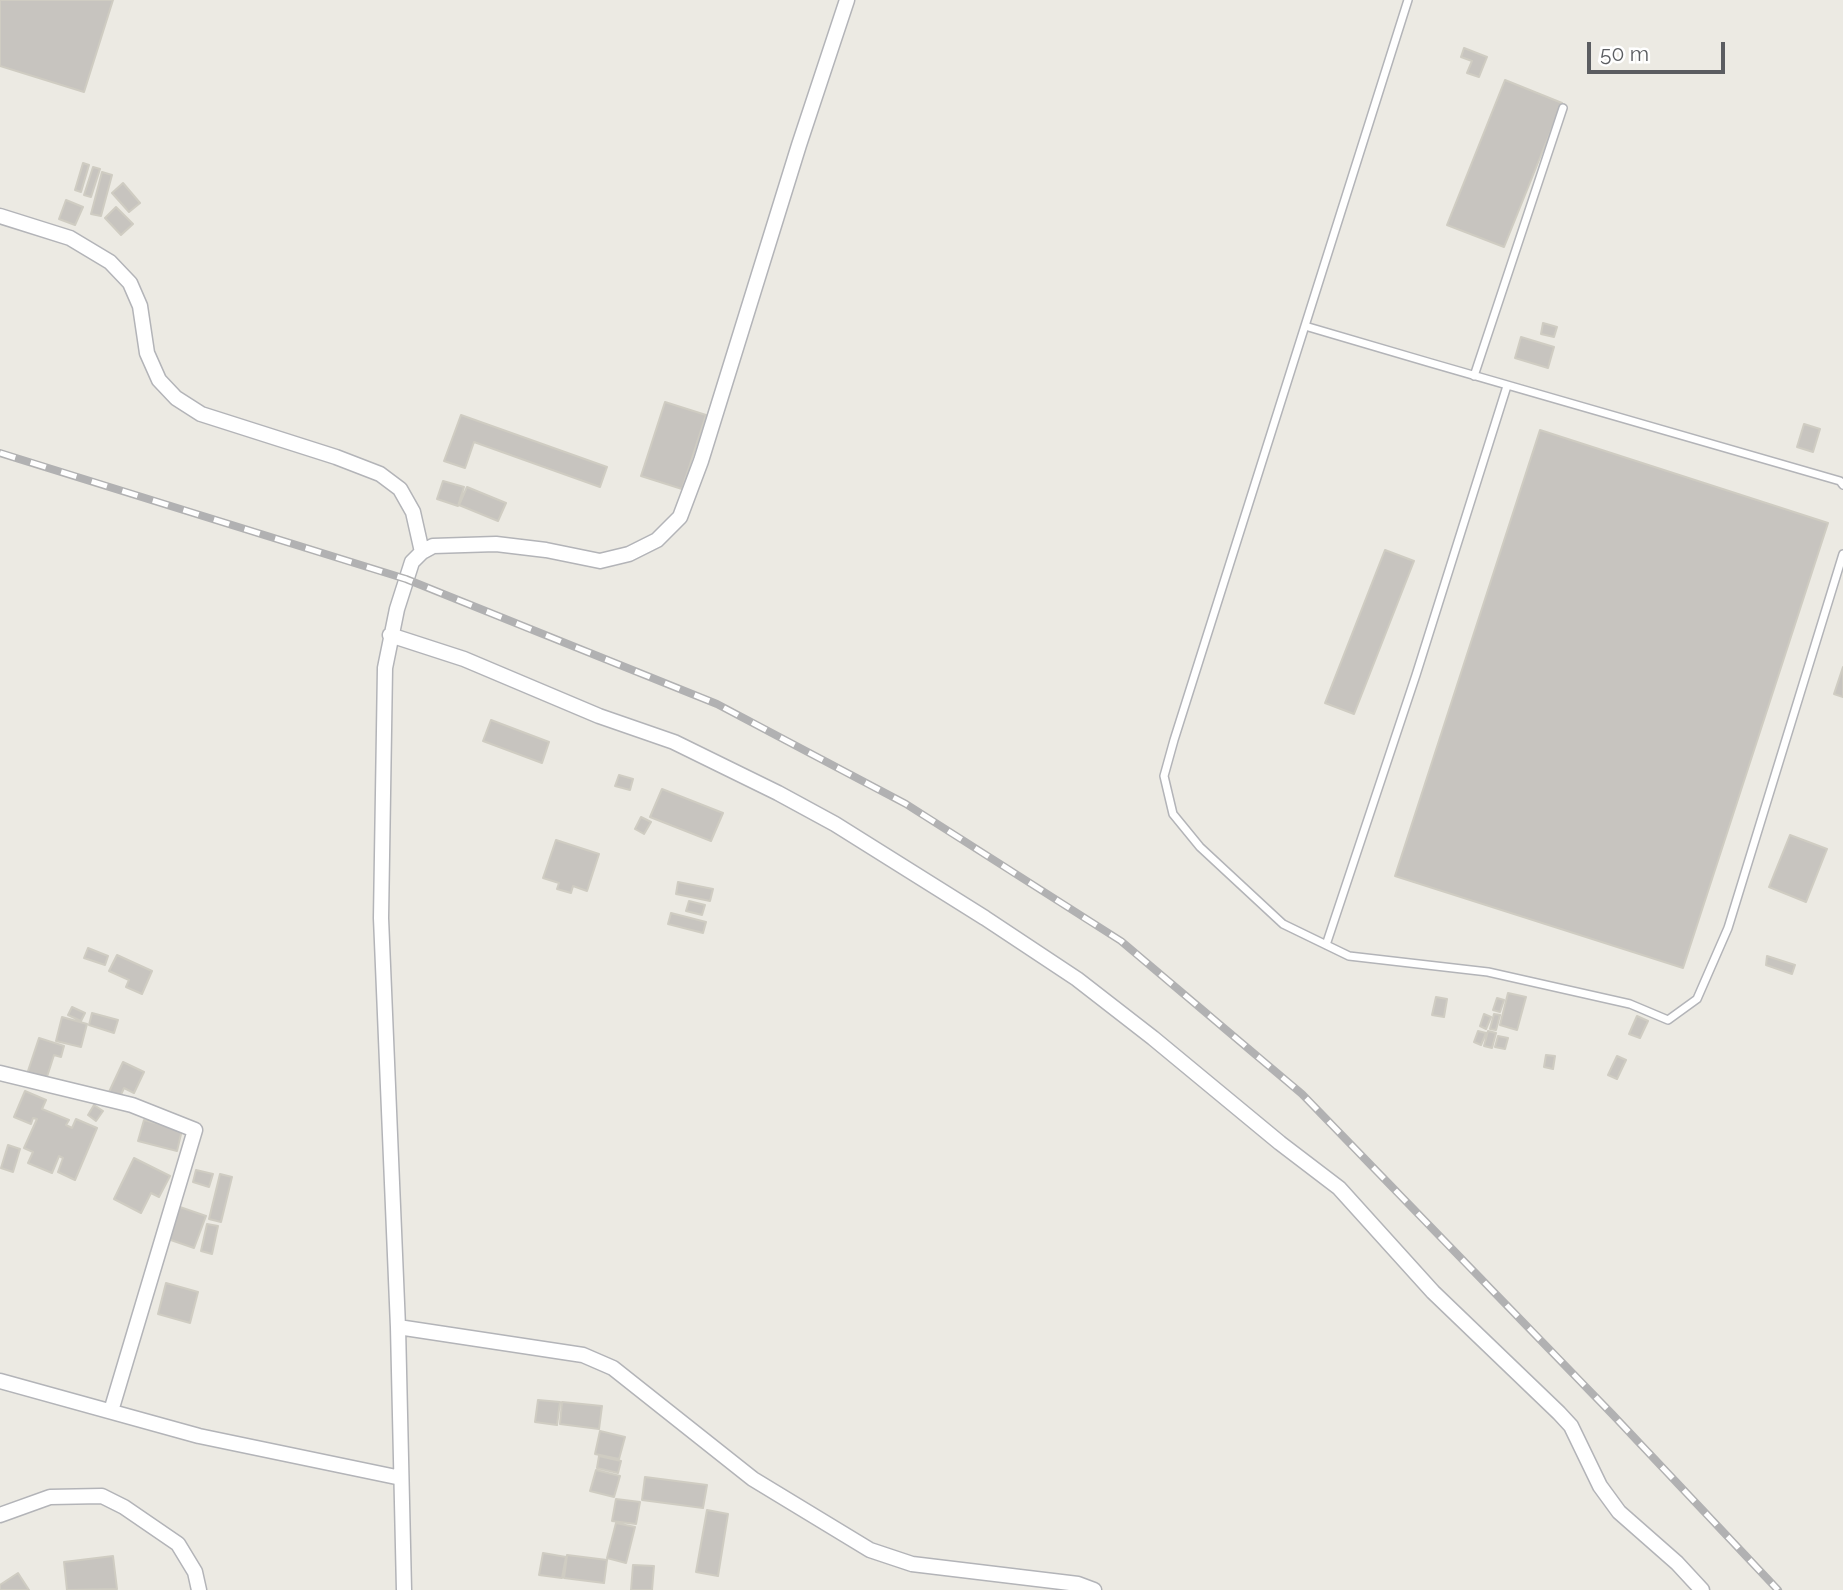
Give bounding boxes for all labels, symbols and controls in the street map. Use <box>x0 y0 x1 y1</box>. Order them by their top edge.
scale bar <box>1591 28 1729 72</box>
text: 50 m <box>1600 41 1649 66</box>

